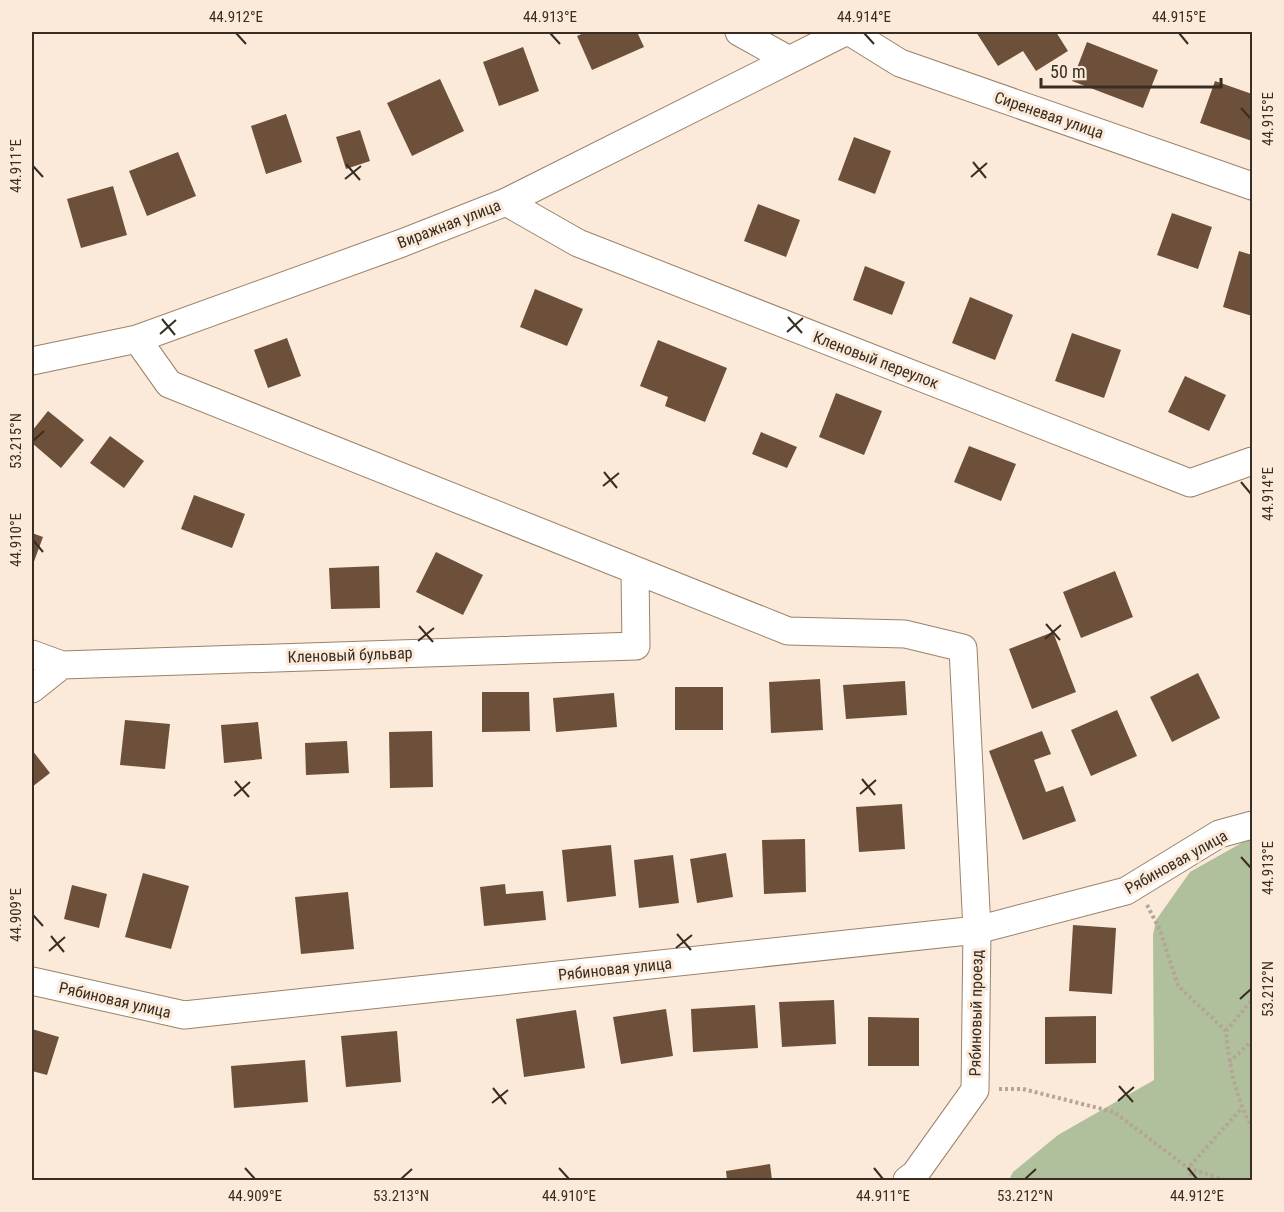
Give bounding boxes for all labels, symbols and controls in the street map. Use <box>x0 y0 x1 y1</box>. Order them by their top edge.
text: 44.912°E <box>209 8 263 26</box>
text: 44.913°E <box>523 8 577 26</box>
text: 44.914°E <box>837 8 891 26</box>
text: 44.915°E <box>1152 8 1206 26</box>
scale bar <box>1041 51 1221 89</box>
text: 50 m <box>1050 61 1085 82</box>
street label: Сиреневая улица <box>992 87 1106 143</box>
text: 44.915°E <box>1259 92 1277 146</box>
text: 44.911°E <box>7 139 25 193</box>
street label: Виражная улица <box>395 196 503 252</box>
street label: Кленовый переулок <box>811 327 942 393</box>
text: 53.215°N <box>7 413 25 469</box>
text: 44.914°E <box>1259 467 1277 521</box>
text: 44.910°E <box>7 513 25 567</box>
street label: Кленовый бульвар <box>287 643 413 667</box>
street label: Рябиновая улица <box>1121 826 1231 898</box>
text: 44.913°E <box>1259 841 1277 895</box>
text: 44.909°E <box>7 888 25 942</box>
street label: Рябиновый проезд <box>965 949 987 1076</box>
street label: Рябиновая улица <box>557 954 673 984</box>
text: 53.212°N <box>1259 961 1277 1017</box>
street label: Рябиновая улица <box>57 978 173 1022</box>
text: 44.909°E <box>228 1187 282 1205</box>
text: 53.213°N <box>373 1187 429 1205</box>
text: 44.910°E <box>542 1187 596 1205</box>
text: 44.911°E <box>856 1187 910 1205</box>
text: 53.212°N <box>997 1187 1053 1205</box>
text: 44.912°E <box>1170 1187 1224 1205</box>

